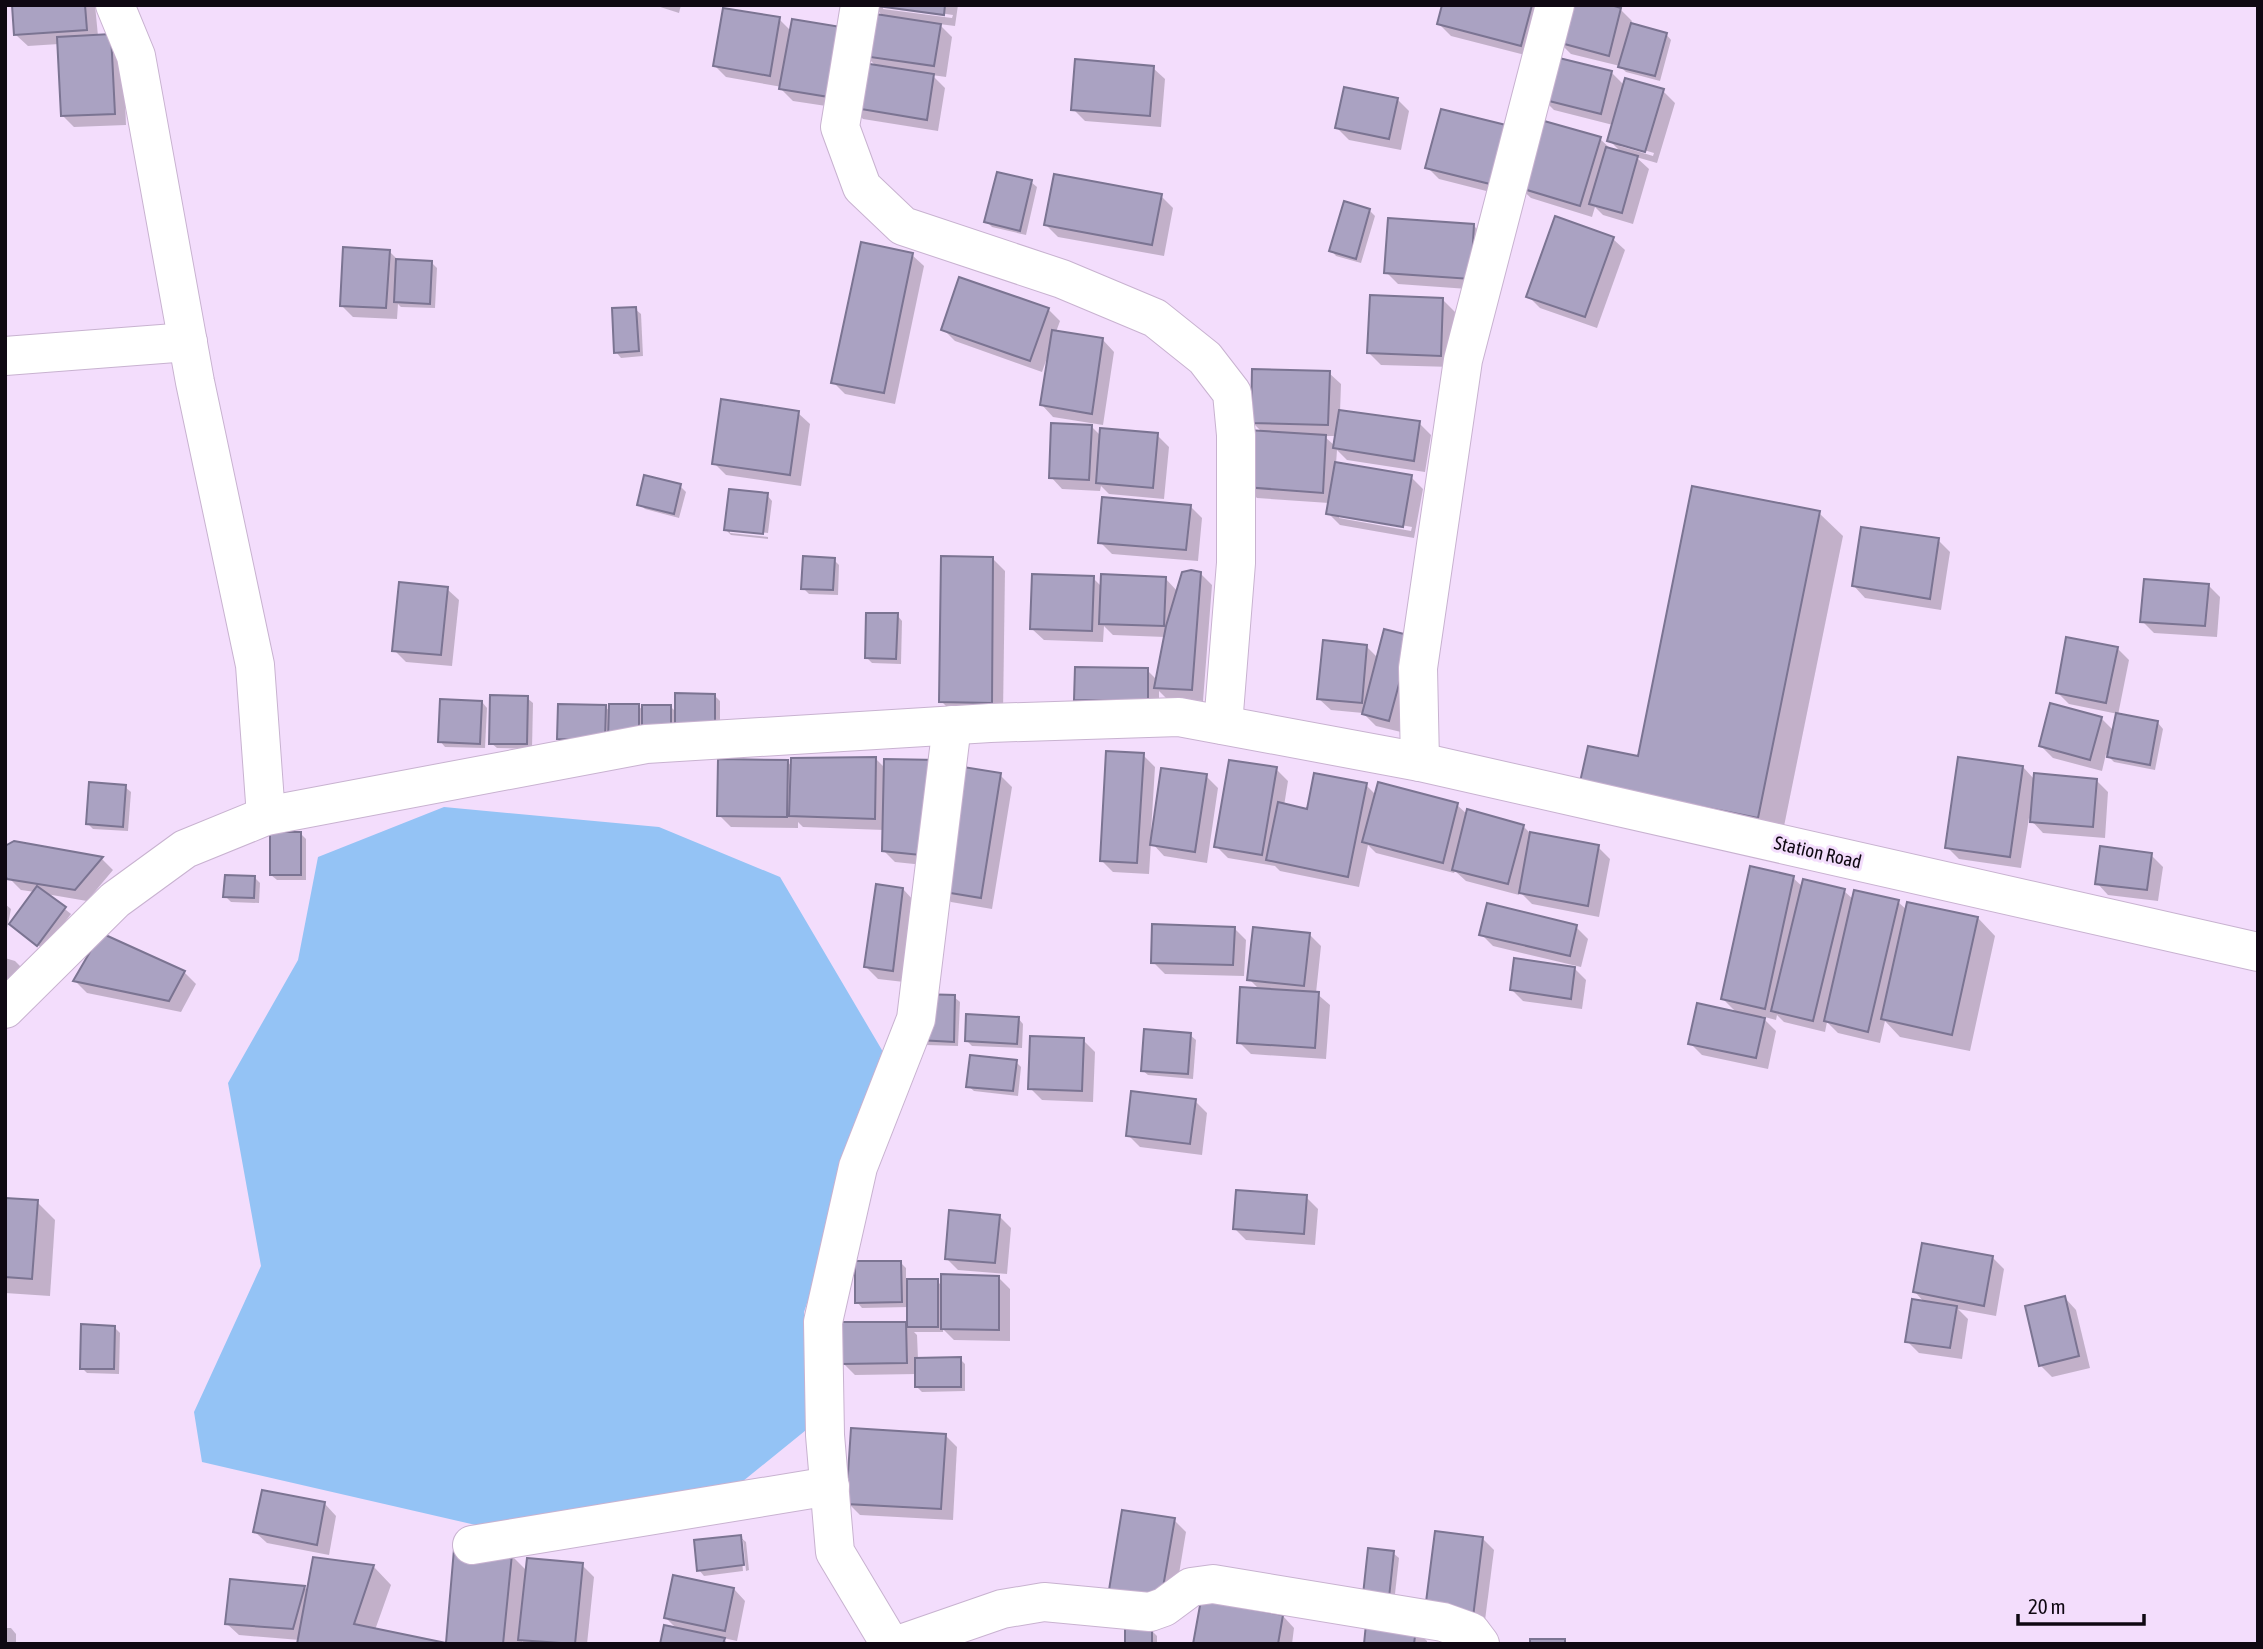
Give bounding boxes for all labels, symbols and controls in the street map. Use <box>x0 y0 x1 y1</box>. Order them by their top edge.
street label: Station Road <box>1772 831 1864 873</box>
scale bar <box>2018 1582 2144 1626</box>
text: 20 m <box>2028 1594 2066 1618</box>

